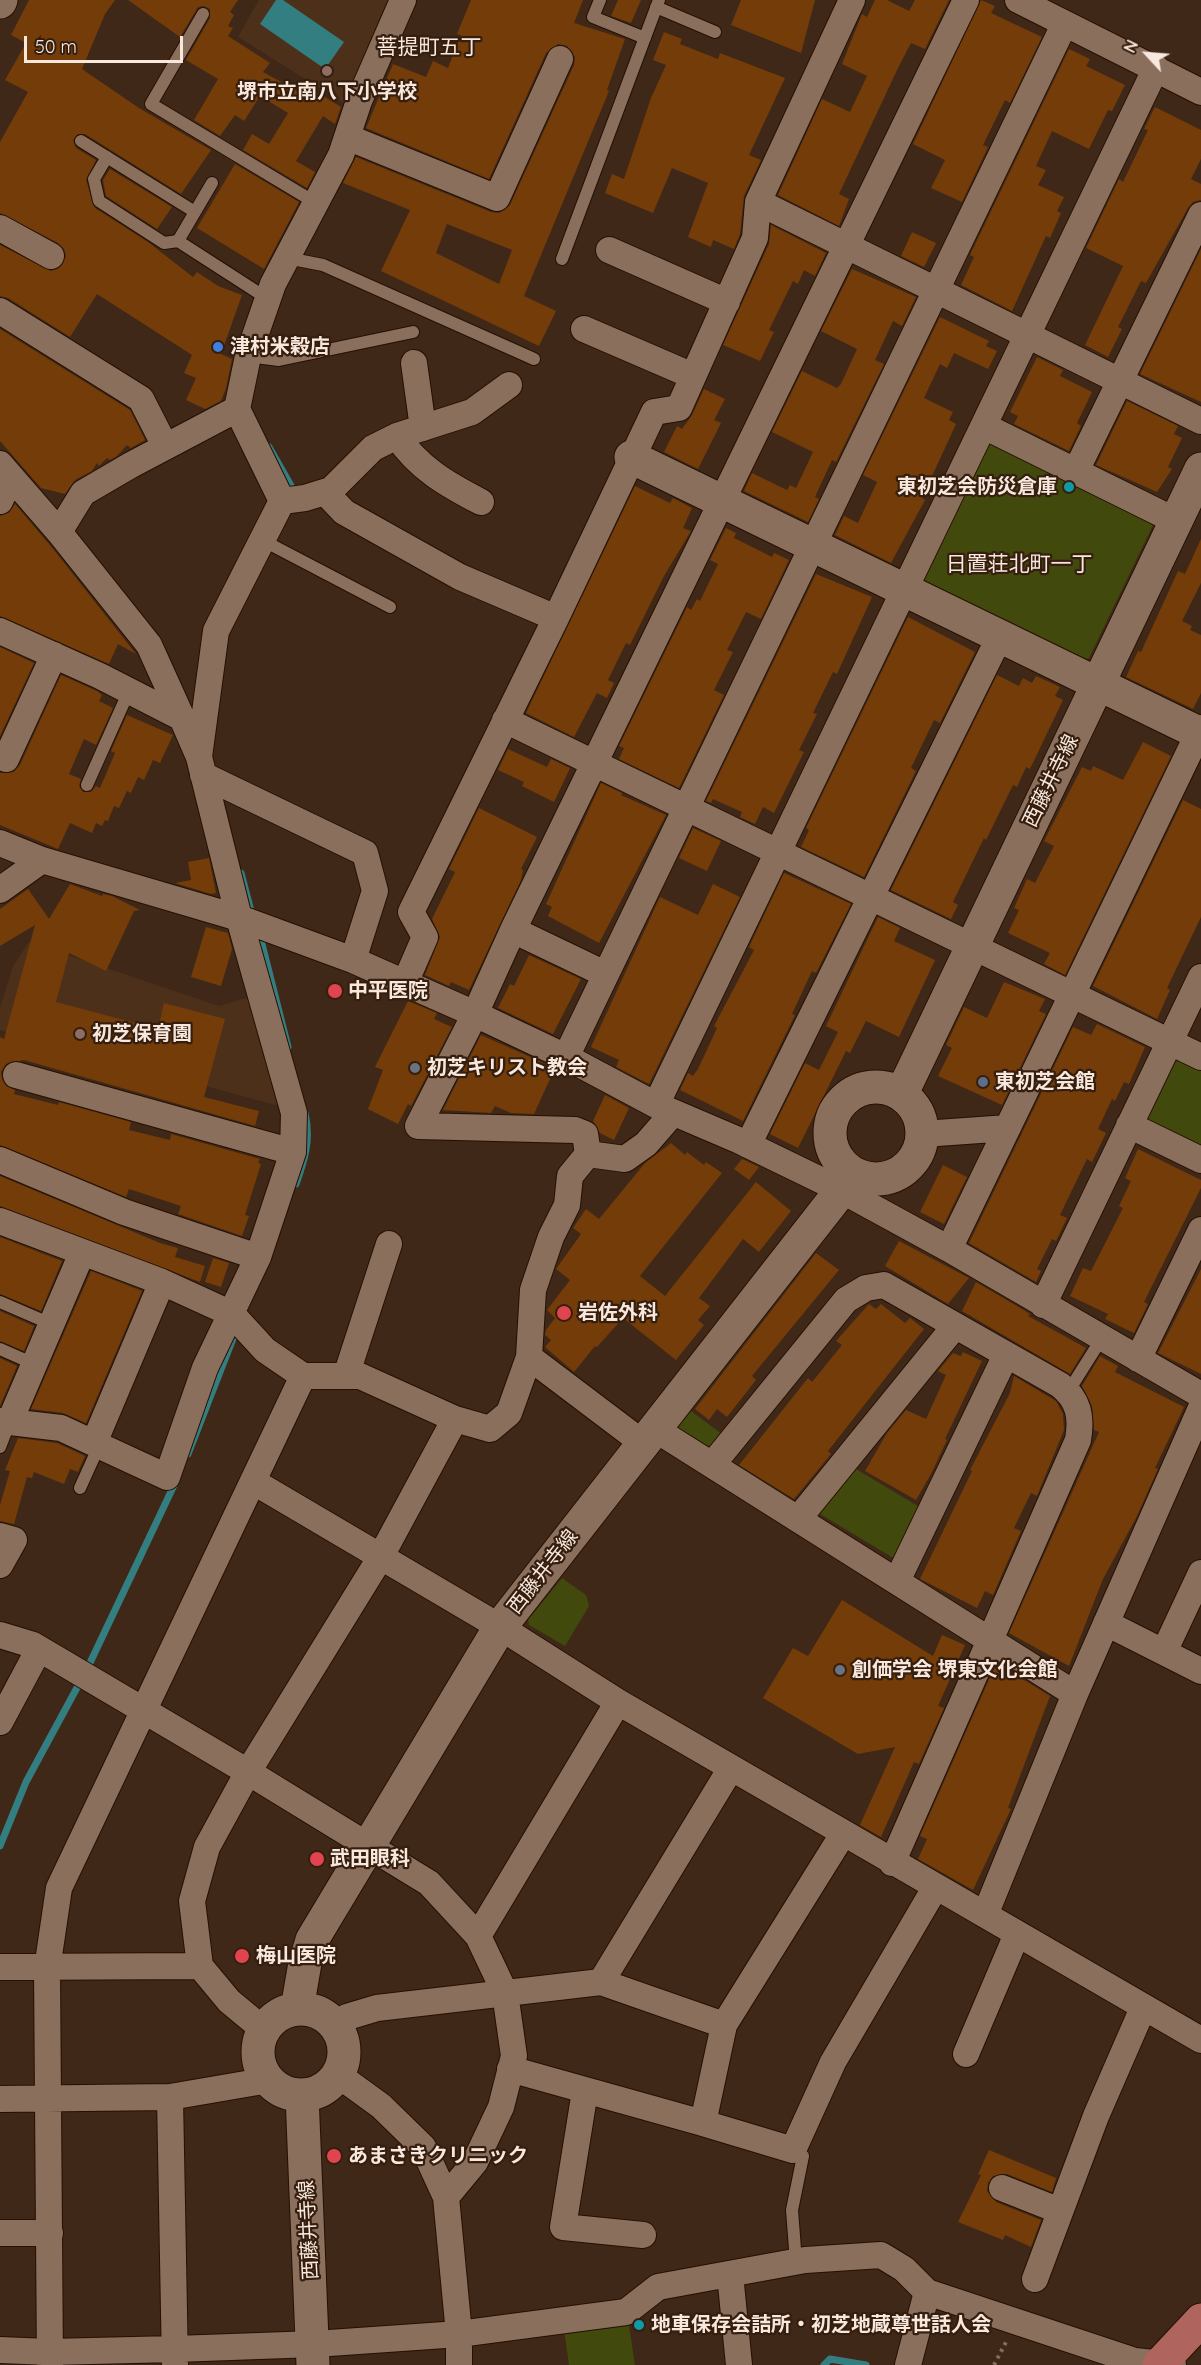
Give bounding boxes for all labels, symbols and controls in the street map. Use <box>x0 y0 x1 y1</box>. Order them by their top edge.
scale bar <box>27 24 186 62</box>
north arrow <box>1117 24 1177 84</box>
text: 50 m <box>35 35 77 58</box>
district label: 菩提町五丁 <box>377 35 481 61</box>
text: N <box>1119 36 1142 56</box>
marker: 堺市立南八下小学校 <box>320 64 334 78</box>
place label: 堺市立南八下小学校 <box>237 80 417 104</box>
place label: 津村米穀店 <box>230 335 330 359</box>
marker: 津村米穀店 <box>211 340 225 354</box>
place label: 東初芝会防災倉庫 <box>897 475 1057 499</box>
marker: 東初芝会防災倉庫 <box>1062 480 1076 494</box>
district label: 日置荘北町一丁 <box>946 552 1092 578</box>
street label: 西藤井寺線 <box>1018 731 1084 831</box>
place label: 中平医院 <box>348 979 428 1003</box>
marker: 中平医院 <box>326 982 344 1000</box>
place label: 初芝保育園 <box>92 1022 192 1046</box>
marker: 初芝保育園 <box>73 1027 87 1041</box>
place label: 初芝キリスト教会 <box>427 1056 587 1080</box>
marker: 初芝キリスト教会 <box>408 1061 422 1075</box>
place label: 東初芝会館 <box>995 1070 1095 1094</box>
marker: 東初芝会館 <box>976 1075 990 1089</box>
place label: 岩佐外科 <box>578 1301 658 1325</box>
marker: 岩佐外科 <box>555 1304 573 1322</box>
street label: 西藤井寺線 <box>503 1525 583 1619</box>
place label: 創価学会 堺東文化会館 <box>852 1658 1058 1682</box>
marker: 創価学会 堺東文化会館 <box>833 1663 847 1677</box>
place label: 武田眼科 <box>330 1847 410 1871</box>
marker: 武田眼科 <box>308 1850 326 1868</box>
place label: 梅山医院 <box>256 1944 336 1968</box>
marker: 梅山医院 <box>233 1947 251 1965</box>
place label: あまさきクリニック <box>348 2144 528 2168</box>
marker: あまさきクリニック <box>325 2147 343 2165</box>
street label: 西藤井寺線 <box>294 2179 324 2281</box>
place label: 地車保存会詰所・初芝地蔵尊世話人会 <box>651 2313 991 2337</box>
marker: 地車保存会詰所・初芝地蔵尊世話人会 <box>632 2318 646 2332</box>

